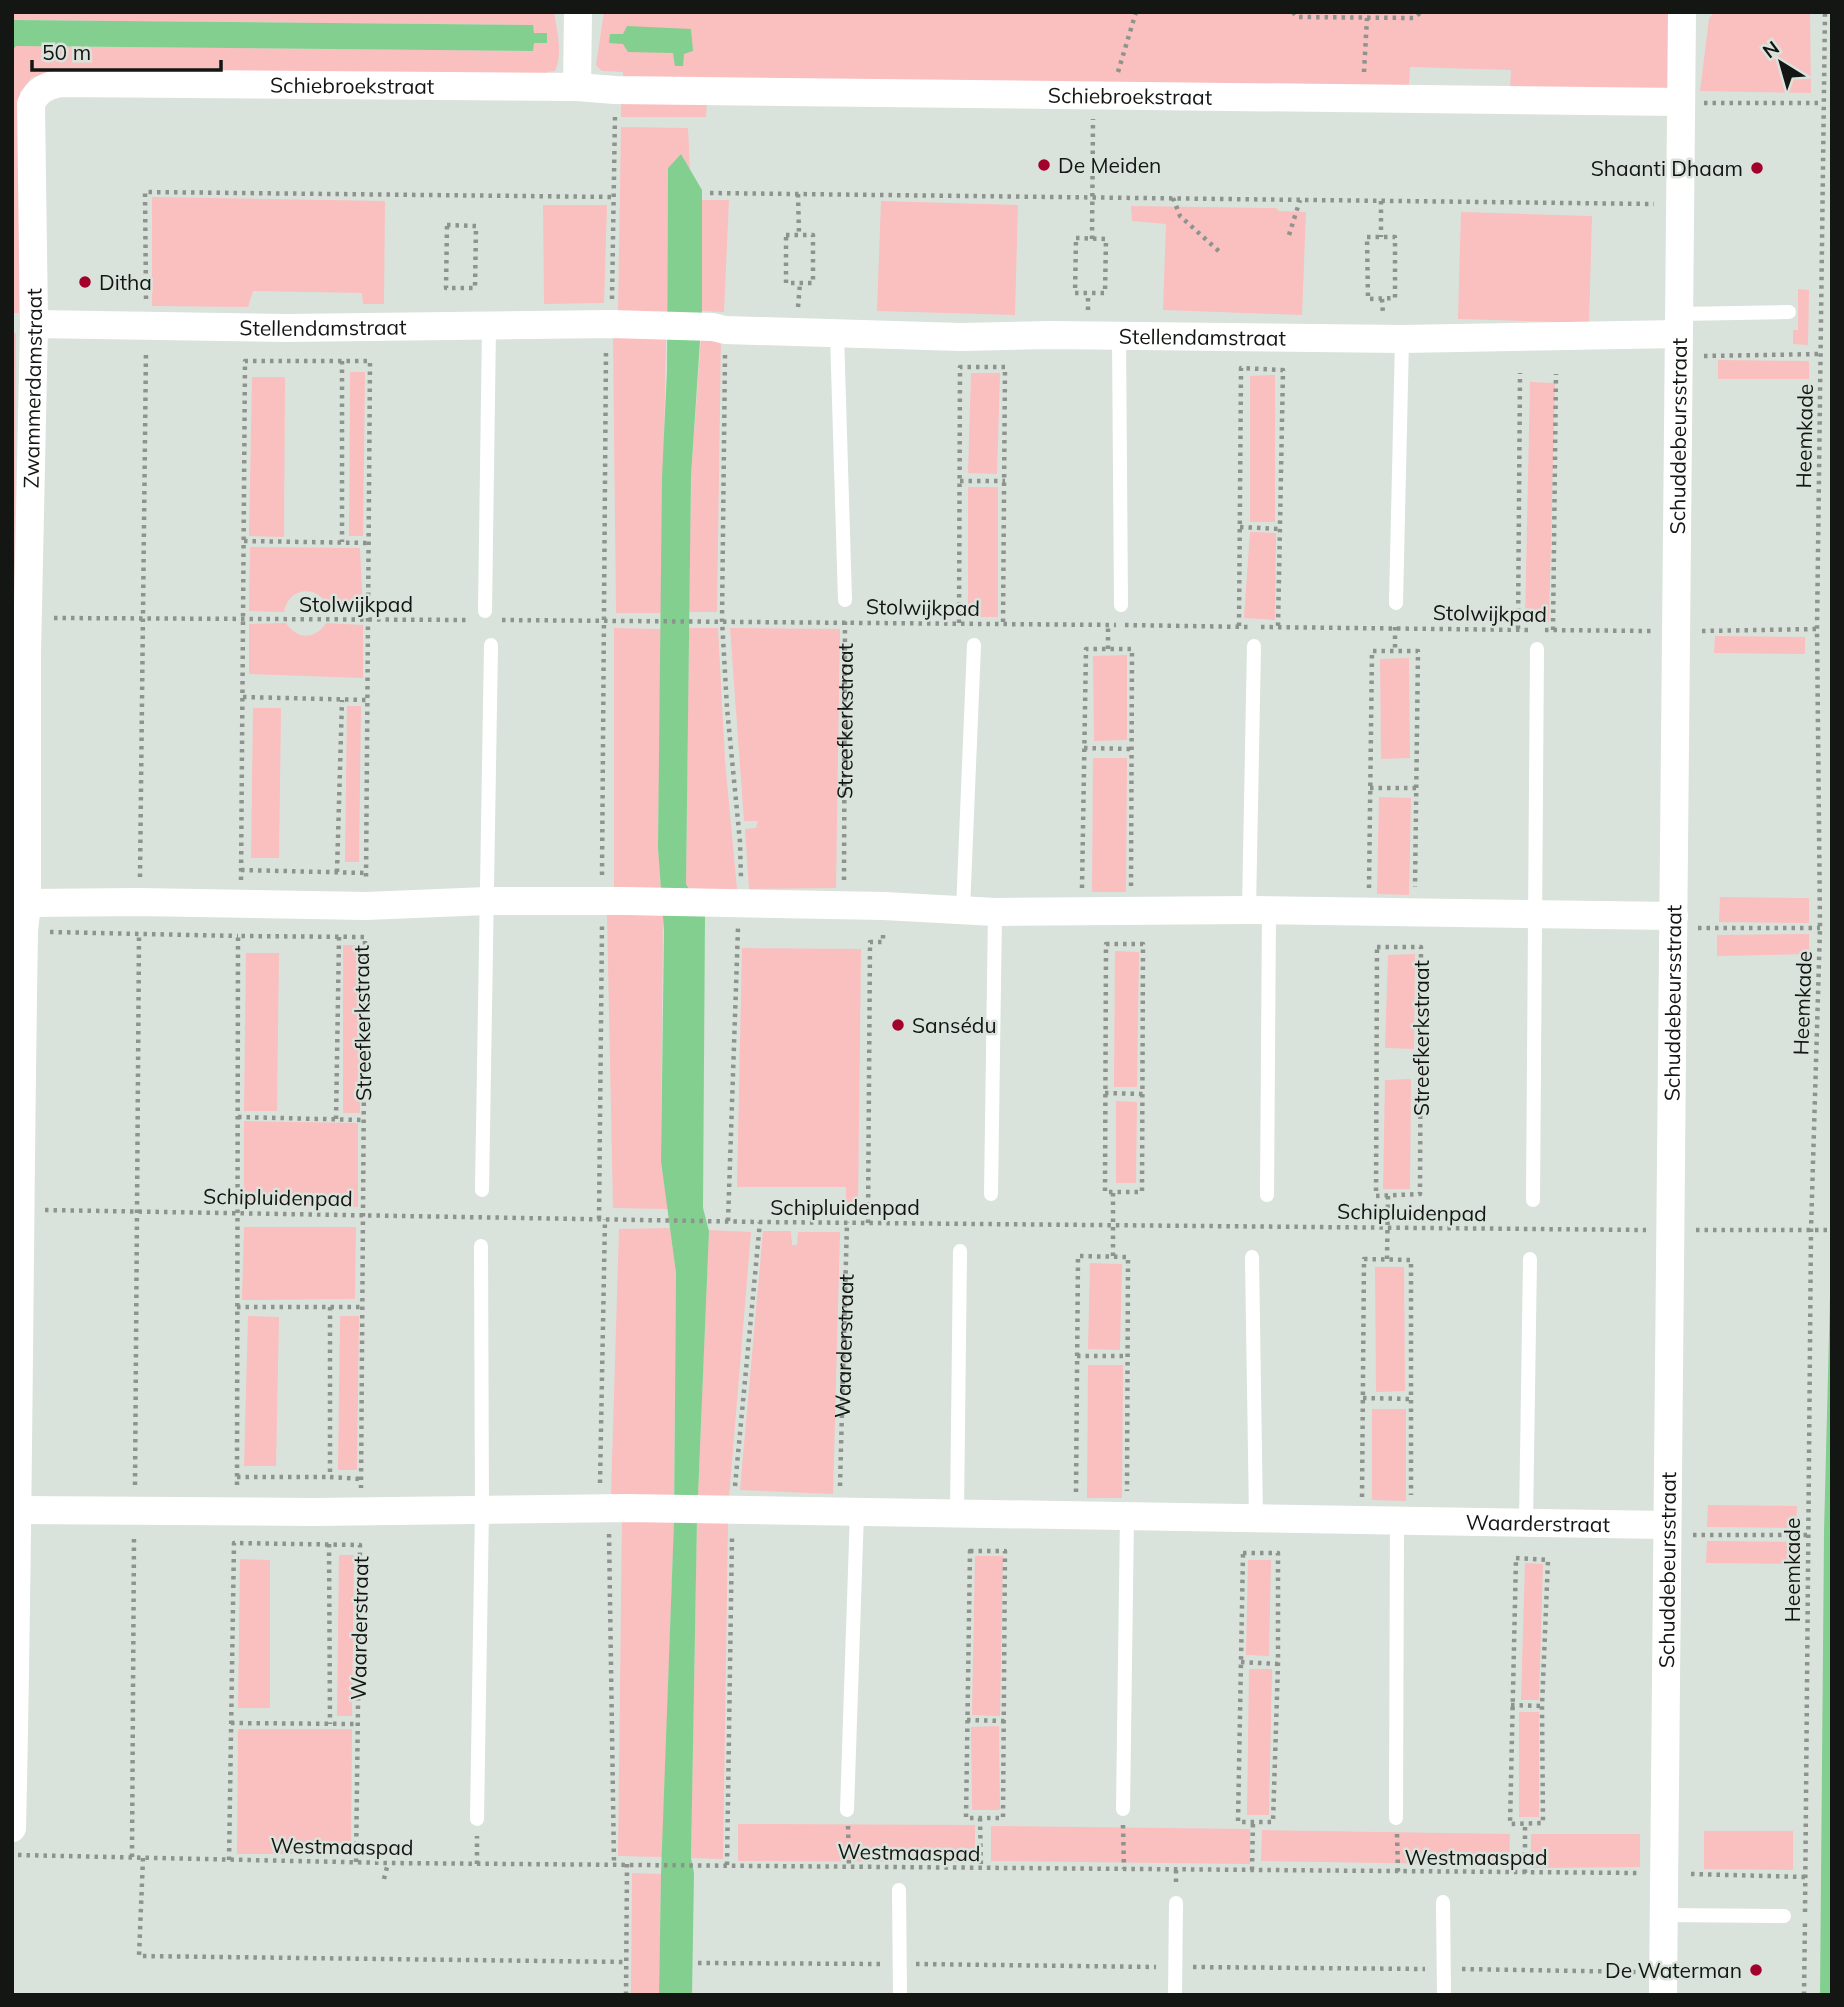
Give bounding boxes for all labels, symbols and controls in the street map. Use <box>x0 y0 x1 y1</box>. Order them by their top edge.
scale bar <box>32 28 220 72</box>
north arrow <box>1746 28 1816 98</box>
text: N <box>1758 36 1784 63</box>
text: 50 m <box>42 39 91 65</box>
street label: Schiebroekstraat <box>270 72 434 99</box>
street label: Schiebroekstraat <box>1048 82 1212 110</box>
place label: De Meiden <box>1058 152 1161 178</box>
place label: Shaanti Dhaam <box>1591 155 1743 181</box>
marker: De Meiden <box>1036 157 1052 173</box>
marker: Shaanti Dhaam <box>1749 160 1765 176</box>
place label: Ditha <box>99 269 152 295</box>
marker: Ditha <box>77 274 93 290</box>
street label: Zwammerdamstraat <box>18 288 47 489</box>
street label: Stellendamstraat <box>239 314 407 341</box>
street label: Stellendamstraat <box>1119 323 1286 351</box>
street label: Schuddebeursstraat <box>1664 338 1692 534</box>
street label: Heemkade <box>1790 383 1818 489</box>
street label: Stolwijkpad <box>299 591 413 617</box>
street label: Stolwijkpad <box>866 593 980 621</box>
street label: Stolwijkpad <box>1433 599 1547 627</box>
street label: Streefkerkstraat <box>831 643 858 799</box>
street label: Schuddebeursstraat <box>1659 905 1686 1101</box>
street label: Streefkerkstraat <box>348 945 376 1101</box>
street label: Heemkade <box>1787 950 1817 1056</box>
street label: Streefkerkstraat <box>1408 960 1434 1116</box>
place label: Sansédu <box>912 1012 997 1038</box>
marker: Sansédu <box>890 1017 906 1033</box>
street label: Schipluidenpad <box>203 1183 353 1211</box>
street label: Schipluidenpad <box>770 1194 920 1220</box>
street label: Schipluidenpad <box>1337 1198 1487 1226</box>
street label: Waarderstraat <box>829 1274 859 1418</box>
street label: Schuddebeursstraat <box>1653 1472 1681 1668</box>
street label: Waarderstraat <box>1466 1509 1610 1537</box>
street label: Heemkade <box>1779 1518 1805 1622</box>
street label: Waarderstraat <box>345 1556 373 1700</box>
street label: Westmaaspad <box>270 1832 414 1860</box>
street label: Westmaaspad <box>837 1838 981 1866</box>
street label: Westmaaspad <box>1404 1844 1548 1870</box>
place label: De Waterman <box>1605 1957 1742 1983</box>
marker: De Waterman <box>1748 1962 1764 1978</box>

